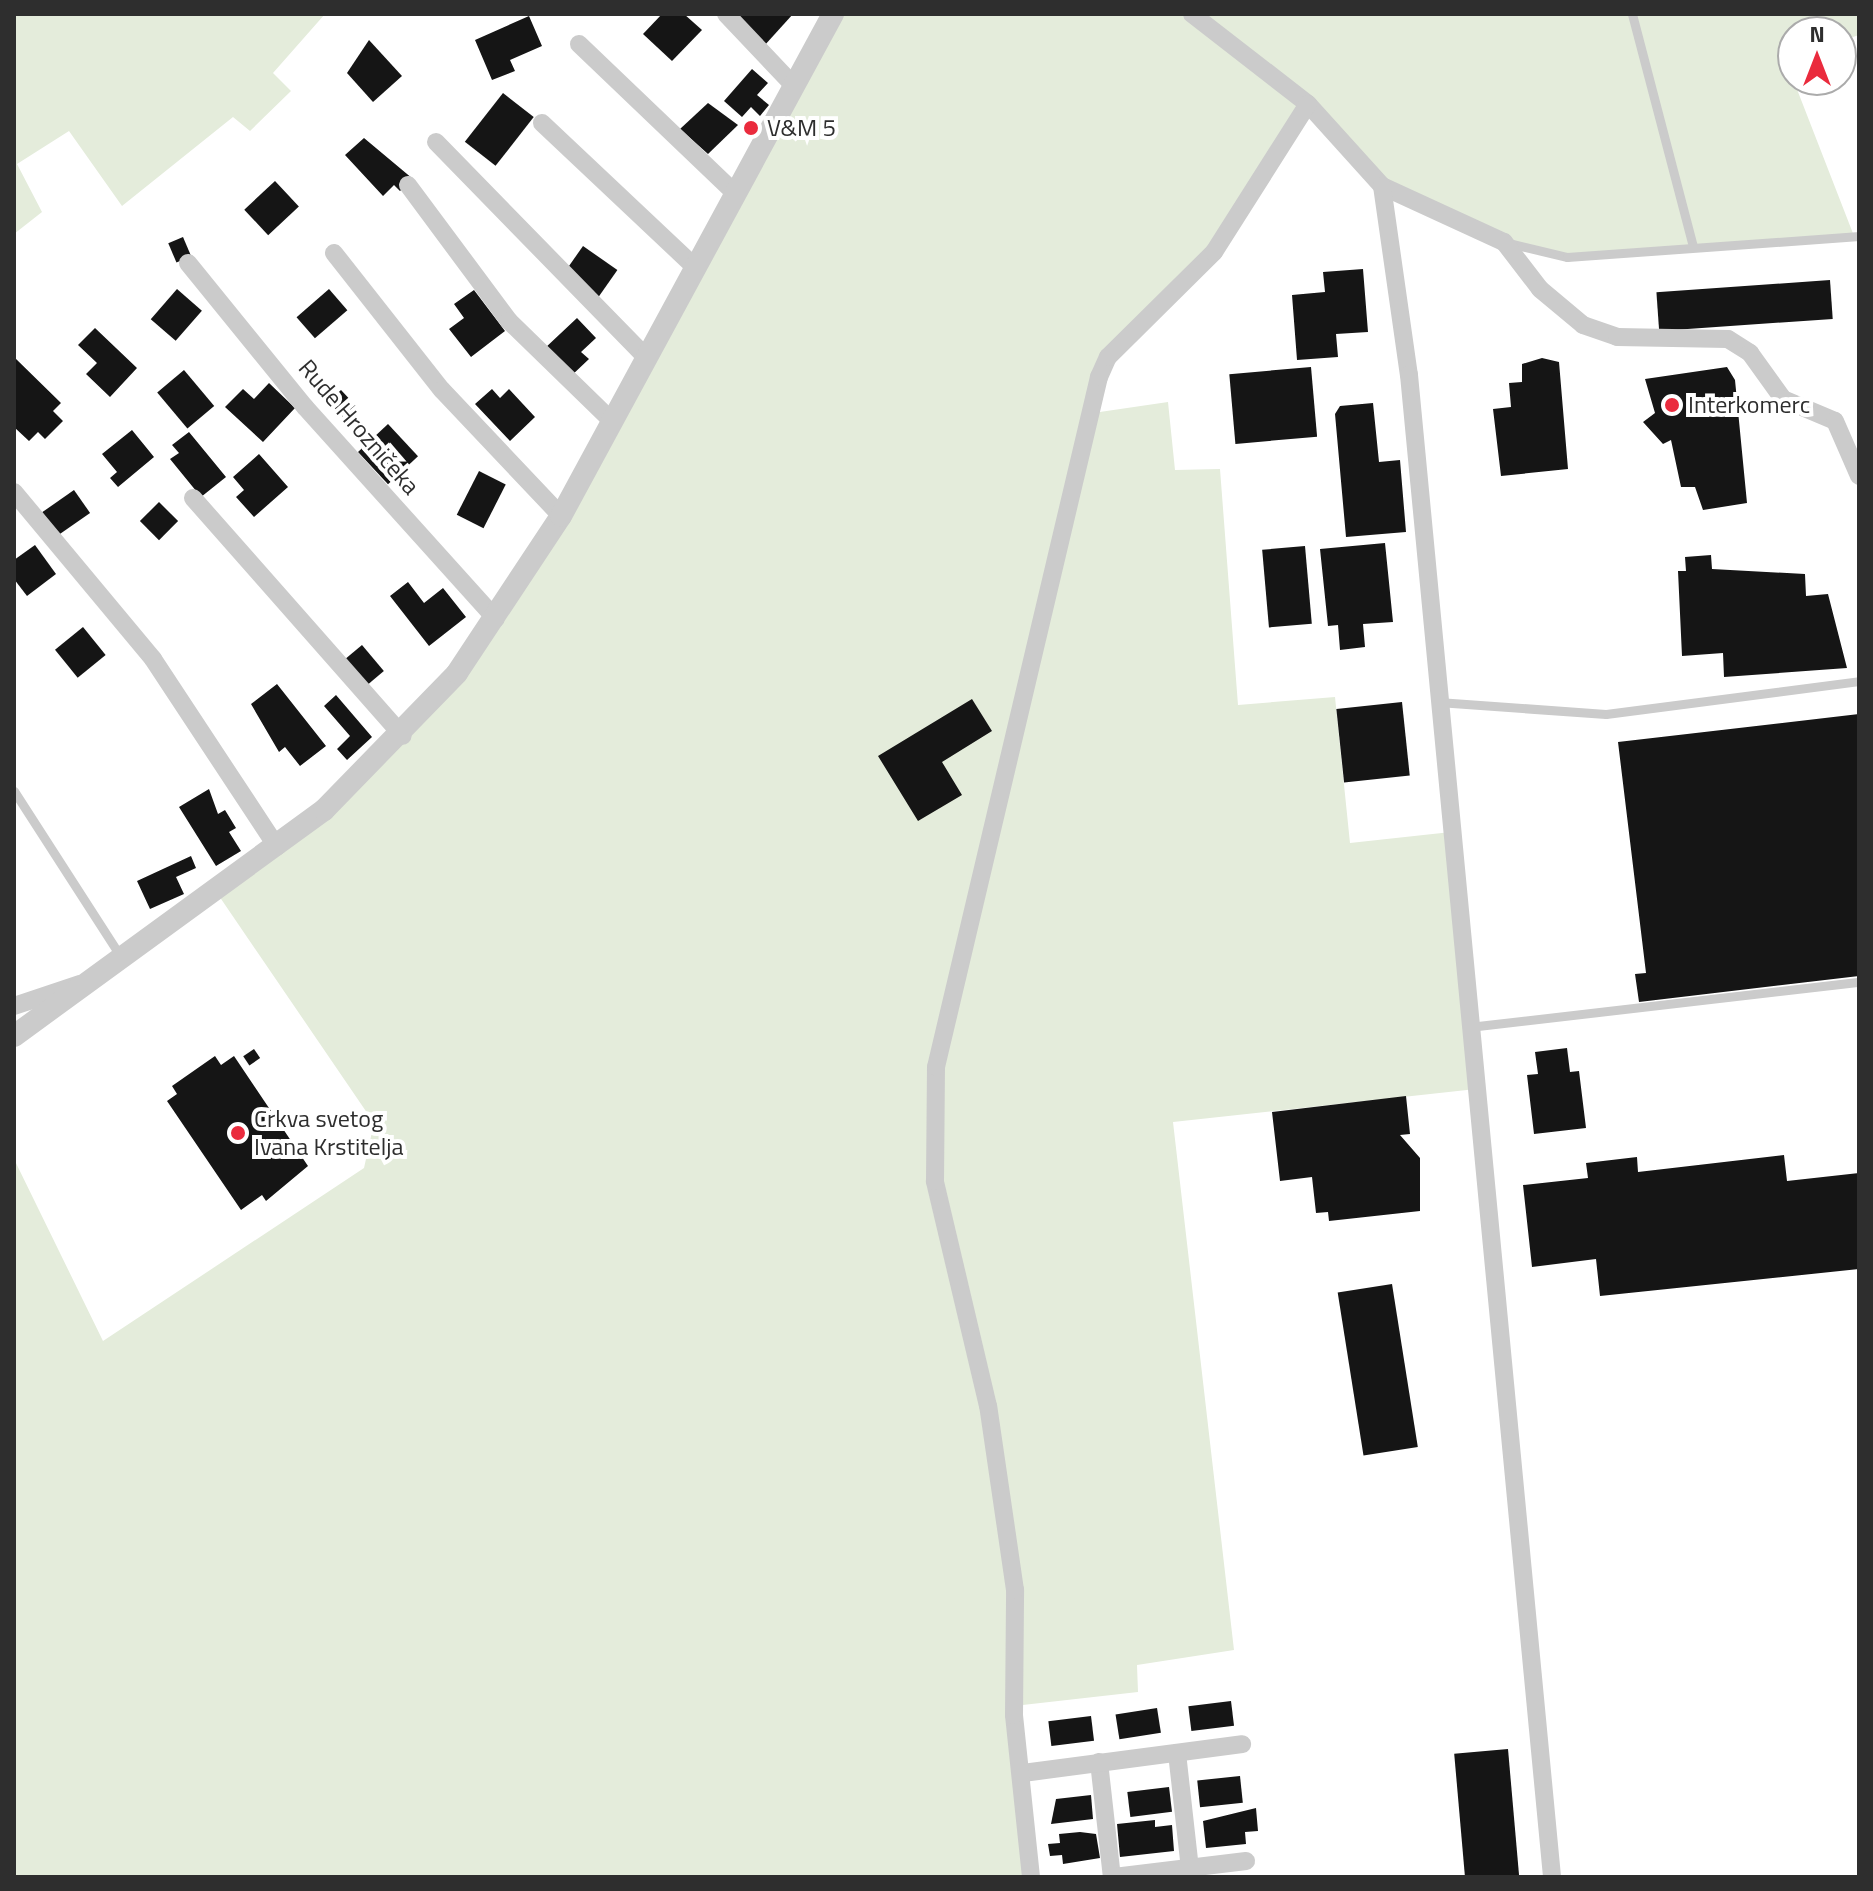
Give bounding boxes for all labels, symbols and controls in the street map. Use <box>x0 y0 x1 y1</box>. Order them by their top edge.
north arrow <box>1777 16 1857 96</box>
text: N <box>1809 17 1825 51</box>
place label: V&M 5 <box>767 114 836 142</box>
marker: V&M 5 <box>742 119 760 137</box>
street label: Rude Hrozničeka <box>293 354 425 500</box>
place label: Interkomerc <box>1688 391 1810 419</box>
marker: Interkomerc <box>1663 396 1681 414</box>
place label: Crkva svetog Ivana Krstitelja <box>254 1105 404 1161</box>
marker: Crkva svetog Ivana Krstitelja <box>229 1124 247 1142</box>

